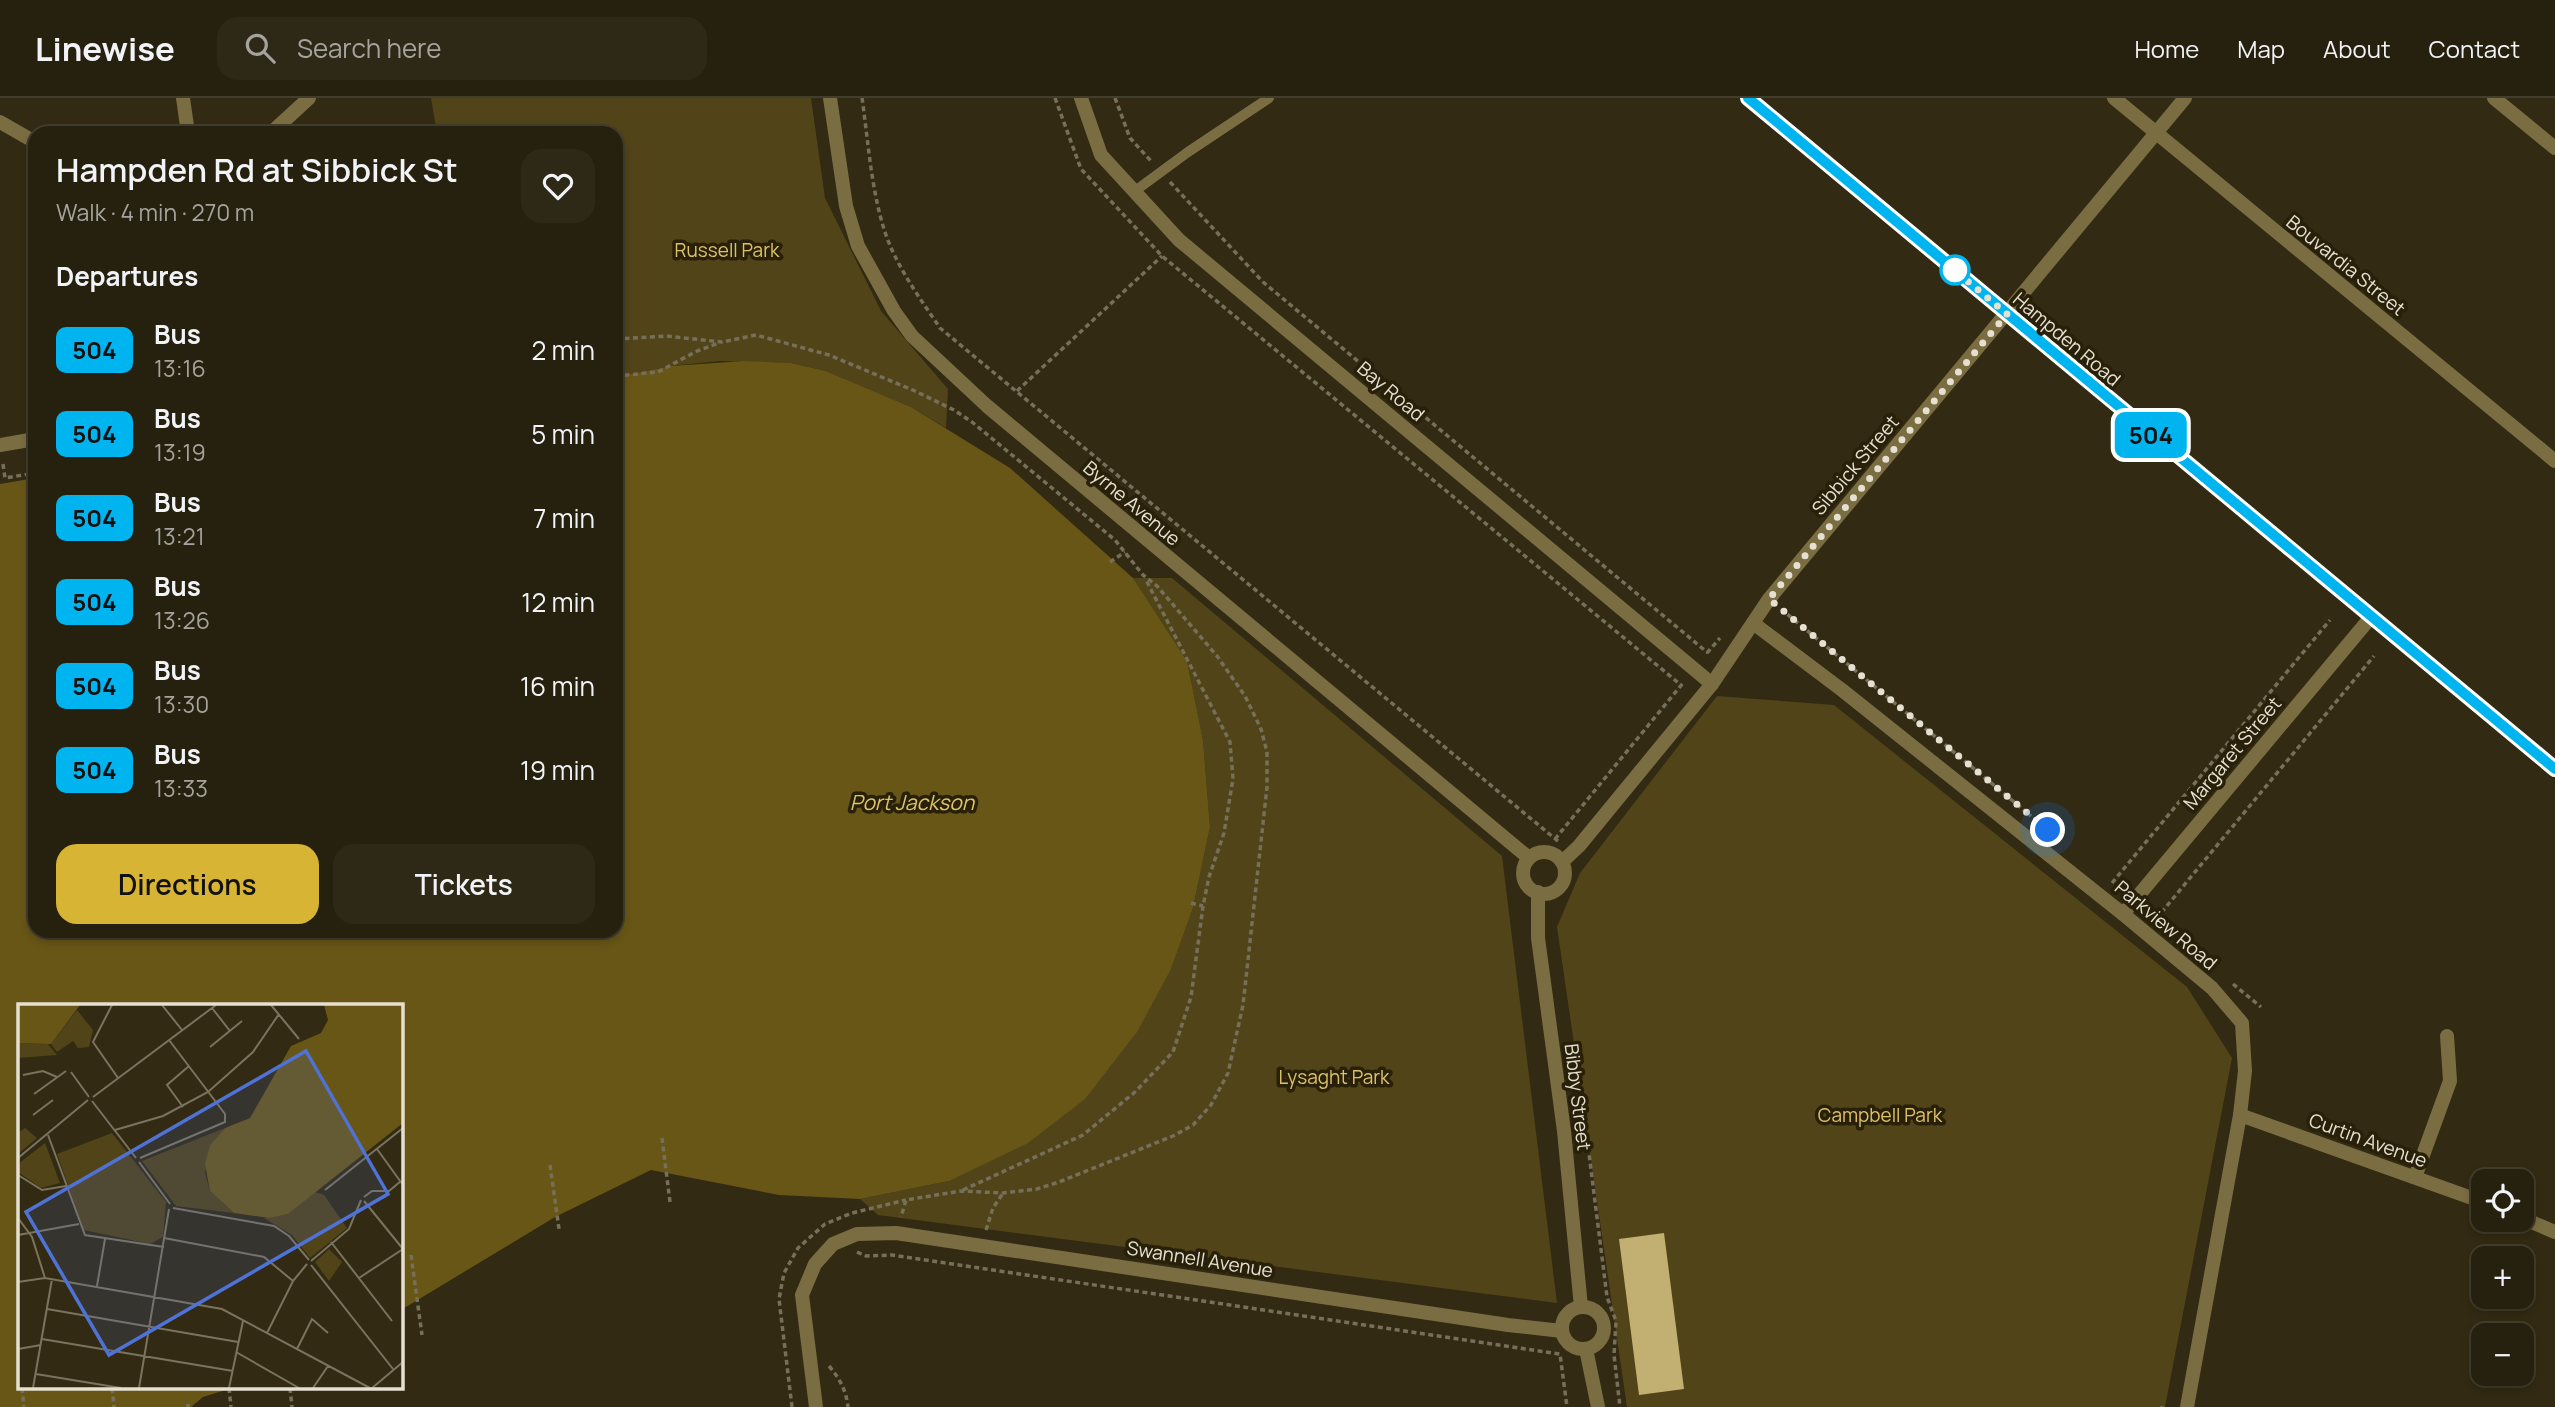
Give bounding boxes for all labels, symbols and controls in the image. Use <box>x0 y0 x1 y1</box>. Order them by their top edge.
search box <box>217 17 707 80</box>
text: Linewise <box>35 26 175 71</box>
icon: search <box>241 29 279 67</box>
text: Search here <box>297 30 441 66</box>
text: Home <box>2134 32 2199 65</box>
text: Map <box>2237 32 2285 65</box>
text: About <box>2323 32 2391 65</box>
text: Contact <box>2429 32 2520 65</box>
text: Hampden Rd at Sibbick St <box>56 147 458 192</box>
button: heart <box>521 149 595 223</box>
text: Walk · 4 min · 270 m <box>56 196 254 228</box>
street label: Bouvardia Street <box>2281 209 2411 321</box>
park label: Russell Park <box>675 237 780 263</box>
unlabelled marker <box>1940 255 1970 285</box>
text: Departures <box>56 258 198 294</box>
street label: Hampden Road <box>2008 286 2126 392</box>
text: Bus <box>154 316 201 352</box>
text: 2 min <box>531 332 595 368</box>
text: 504 <box>72 333 117 366</box>
text: 13:16 <box>154 352 206 384</box>
street label: Bay Road <box>1352 355 1430 427</box>
text: Bus <box>154 400 201 436</box>
street label: Sibbick Street <box>1806 410 1904 520</box>
line badge: 504 <box>2111 412 2191 458</box>
text: 5 min <box>531 416 595 452</box>
text: 504 <box>72 417 117 450</box>
text: 504 <box>2129 418 2173 451</box>
text: 13:19 <box>154 436 206 468</box>
street label: Byrne Avenue <box>1078 455 1186 551</box>
text: Bus <box>154 484 201 520</box>
text: 7 min <box>533 500 595 536</box>
text: 504 <box>72 501 117 534</box>
text: 13:21 <box>154 520 205 552</box>
text: Bus <box>154 568 201 604</box>
text: 12 min <box>521 584 595 620</box>
text: 504 <box>72 585 117 618</box>
text: 13:26 <box>154 604 210 636</box>
text: Bus <box>154 652 201 688</box>
text: 16 min <box>520 668 595 704</box>
text: 504 <box>72 669 117 702</box>
text: 13:30 <box>154 688 209 720</box>
street label: Margaret Street <box>2177 691 2287 815</box>
text: Bus <box>154 736 201 772</box>
text: 19 min <box>520 752 595 788</box>
text: 504 <box>72 753 117 786</box>
text: 13:33 <box>154 772 208 804</box>
water label: Port Jackson <box>850 788 976 816</box>
your location <box>2030 812 2065 847</box>
button: Directions <box>56 844 319 924</box>
button: Tickets <box>333 844 595 924</box>
street label: Parkview Road <box>2109 875 2223 975</box>
inset map <box>18 1004 402 1390</box>
street label: Bibby Street <box>1559 1042 1597 1152</box>
park label: Lysaght Park <box>1278 1064 1390 1090</box>
park label: Campbell Park <box>1818 1102 1943 1128</box>
street label: Curtin Avenue <box>2305 1107 2431 1173</box>
map controls <box>2471 1169 2534 1386</box>
button: locate <box>2471 1169 2534 1232</box>
street label: Swannell Avenue <box>1125 1235 1275 1283</box>
button: + <box>2471 1246 2534 1309</box>
button: − <box>2471 1323 2534 1386</box>

